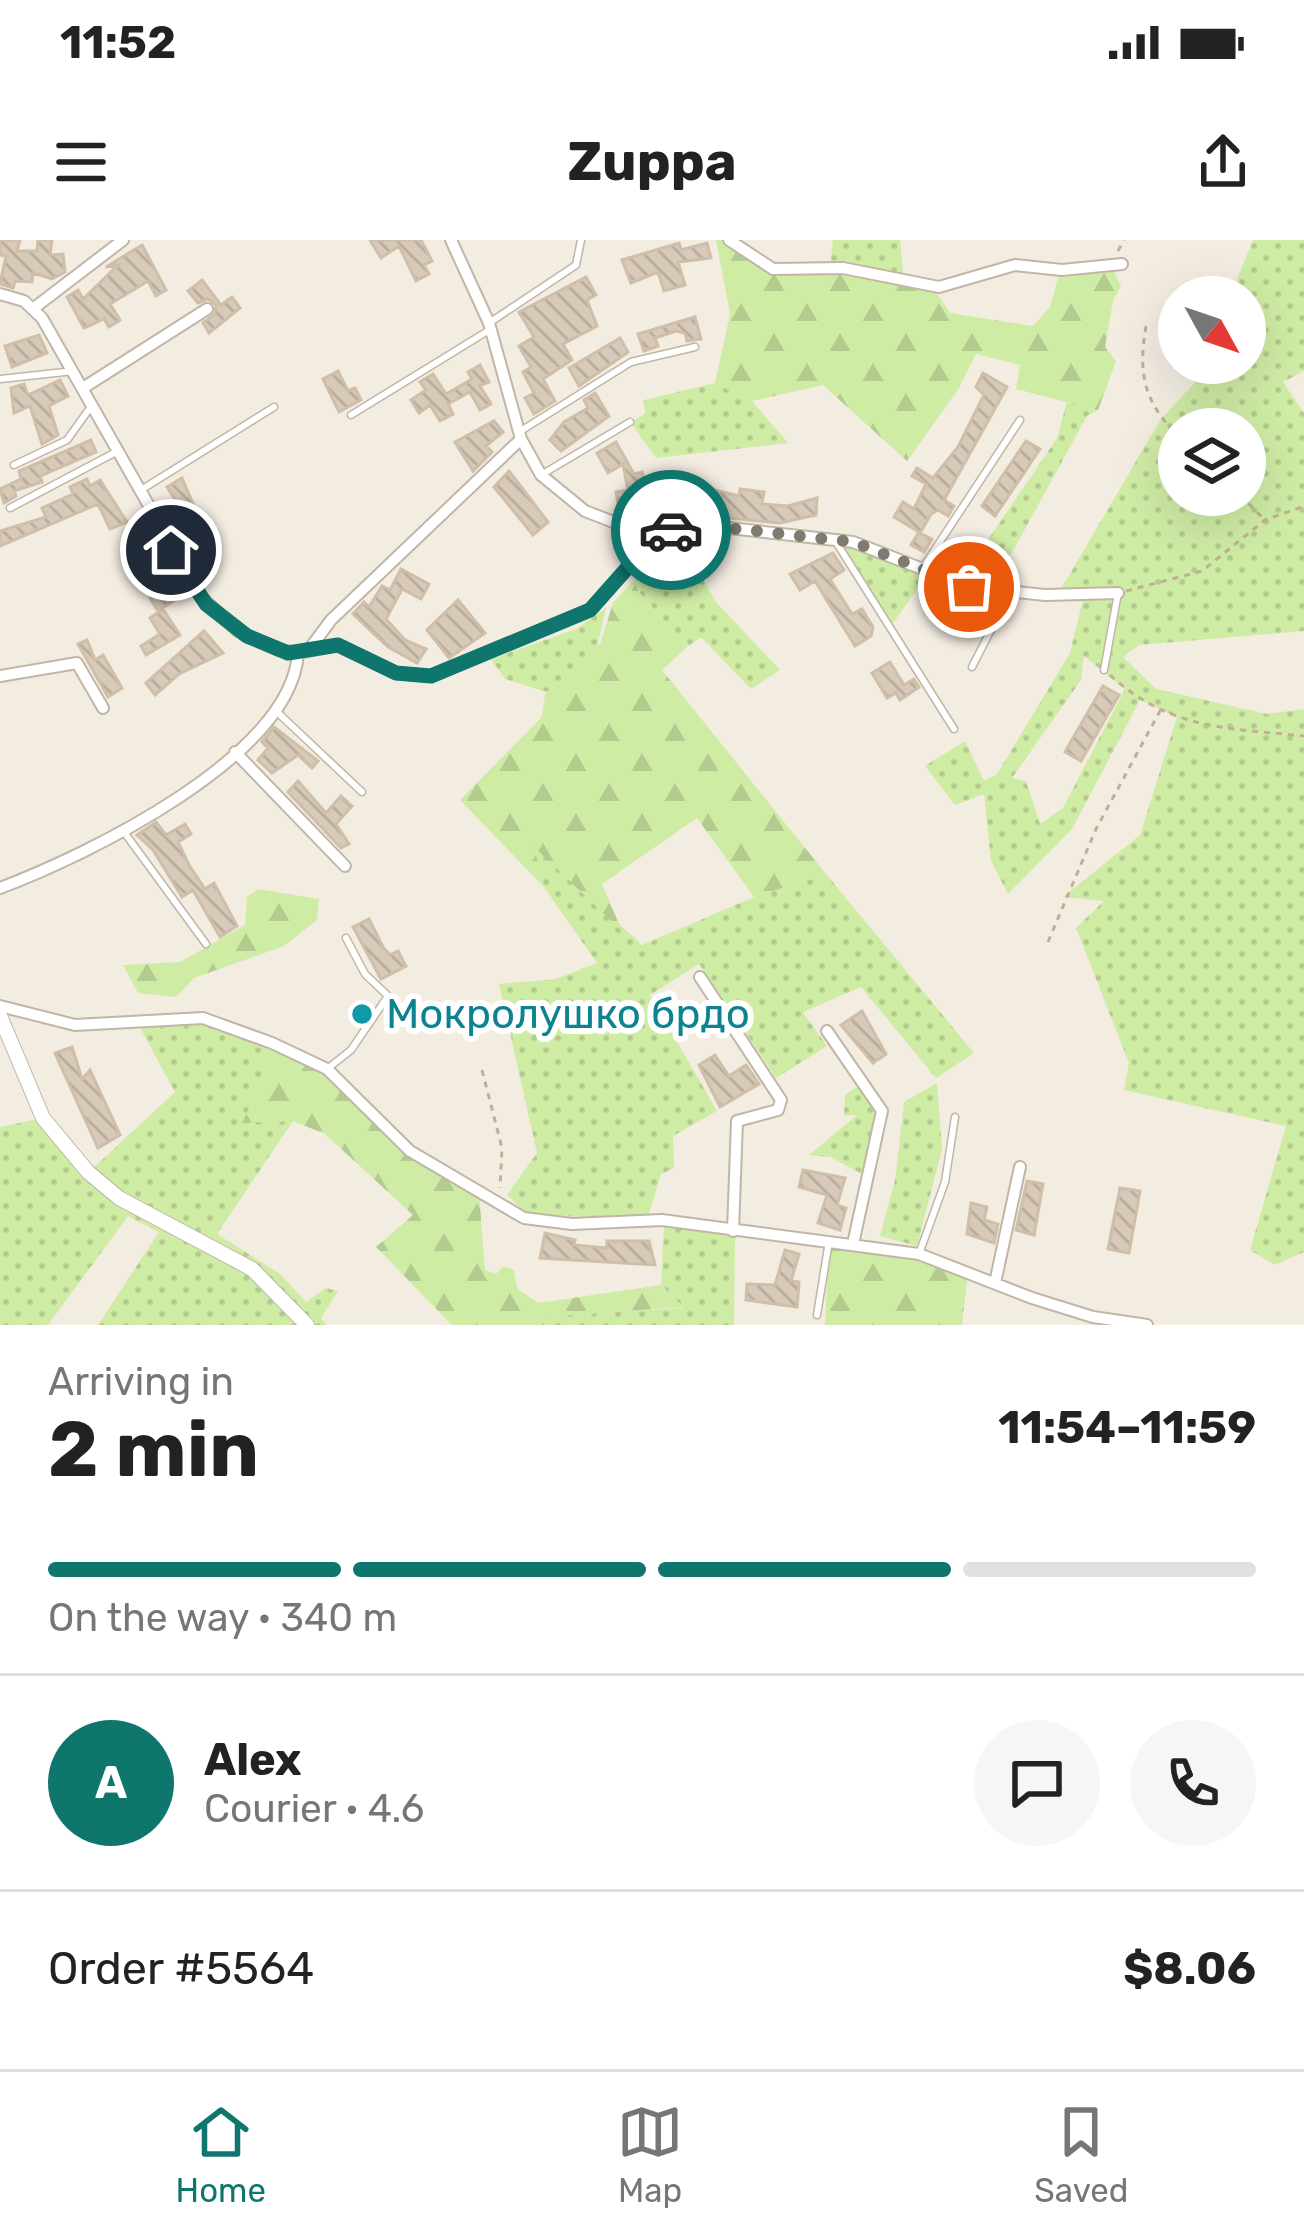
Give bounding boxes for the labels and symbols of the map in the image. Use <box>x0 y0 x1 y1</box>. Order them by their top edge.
north arrow <box>1158 276 1266 384</box>
courier <box>611 470 731 590</box>
pin <box>120 499 222 601</box>
pin <box>918 536 1020 638</box>
place label: Мокролушко брдо <box>386 989 750 1039</box>
marker: Мокролушко брдо <box>349 1001 375 1027</box>

